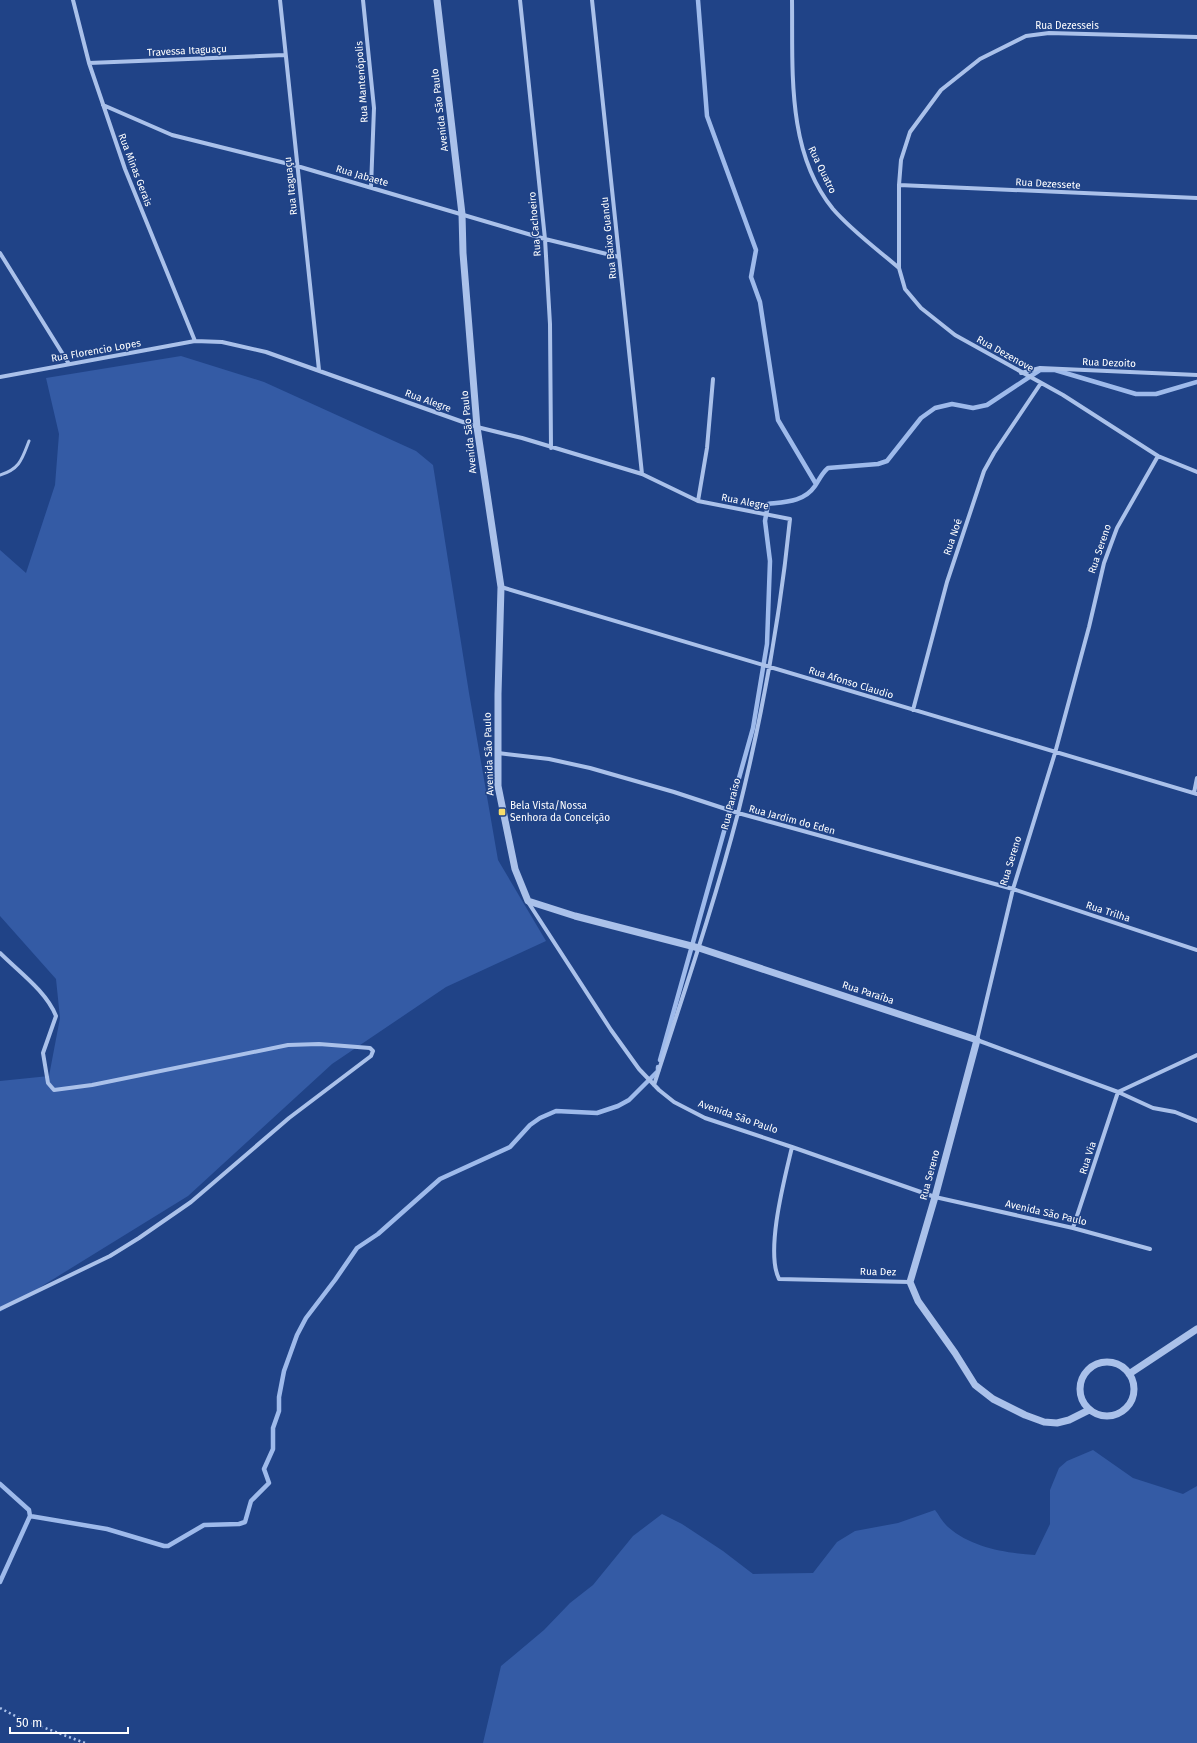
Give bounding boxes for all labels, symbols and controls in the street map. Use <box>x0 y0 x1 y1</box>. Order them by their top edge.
street label: Rua Dezesseis <box>1035 20 1099 32</box>
street label: Rua Mantenópolis <box>353 40 371 123</box>
street label: Travessa Itaguaçu <box>147 43 227 59</box>
street label: Avenida São Paulo <box>429 68 451 152</box>
street label: Rua Minas Gerais <box>116 132 155 209</box>
street label: Rua Quatro <box>805 144 839 196</box>
street label: Rua Itaguaçu <box>282 156 300 216</box>
street label: Rua Jabaete <box>334 163 390 189</box>
street label: Rua Dezessete <box>1015 176 1081 192</box>
street label: Rua Cachoeiro <box>526 191 544 257</box>
street label: Rua Baixo Guandu <box>599 196 619 280</box>
street label: Rua Dezenove <box>974 333 1036 375</box>
street label: Rua Florencio Lopes <box>50 337 142 365</box>
street label: Rua Dezoito <box>1082 356 1136 370</box>
street label: Rua Alegre <box>403 387 453 415</box>
street label: Avenida São Paulo <box>459 390 479 474</box>
street label: Rua Alegre <box>720 492 770 512</box>
street label: Rua Noé <box>941 517 965 557</box>
street label: Rua Sereno <box>1086 523 1114 575</box>
street label: Rua Afonso Claudio <box>807 664 895 702</box>
street label: Avenida São Paulo <box>482 712 496 796</box>
street label: Rua Paraíso <box>718 776 743 831</box>
place label: Bela Vista/Nossa Senhora da Conceição <box>510 800 610 824</box>
street label: Rua Jardim do Eden <box>747 803 837 837</box>
marker: Bela Vista/Nossa Senhora da Conceição <box>497 807 507 817</box>
street label: Rua Sereno <box>998 834 1024 887</box>
street label: Rua Trilha <box>1084 899 1132 925</box>
street label: Rua Paraíba <box>841 978 896 1007</box>
street label: Avenida São Paulo <box>697 1098 780 1136</box>
street label: Rua Via <box>1077 1140 1099 1176</box>
street label: Rua Sereno <box>918 1148 943 1201</box>
street label: Avenida São Paulo <box>1004 1198 1088 1228</box>
street label: Rua Dez <box>860 1266 897 1278</box>
scale bar <box>10 1709 128 1735</box>
text: 50 m <box>16 1716 42 1730</box>

